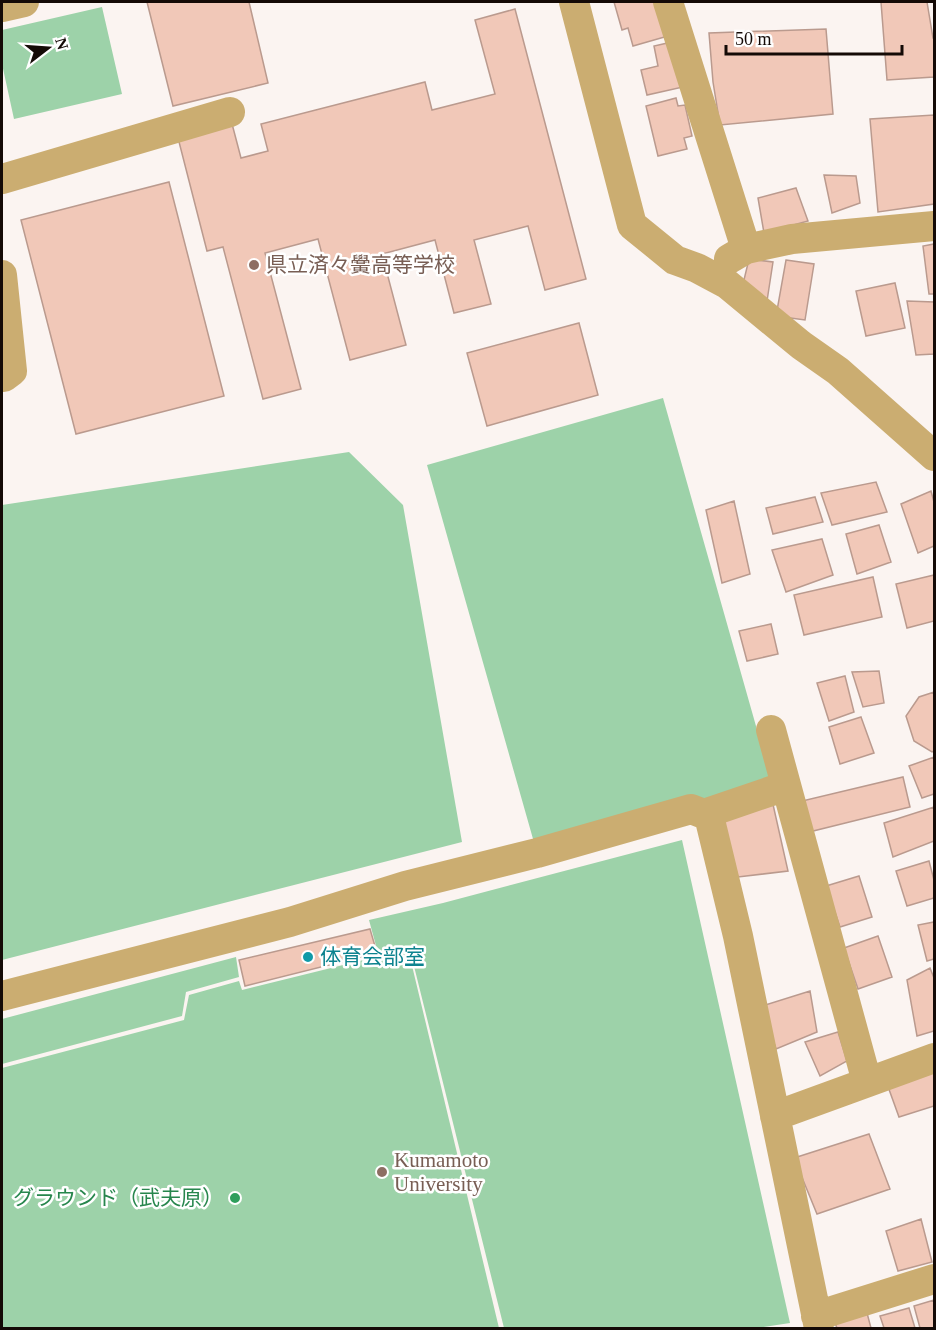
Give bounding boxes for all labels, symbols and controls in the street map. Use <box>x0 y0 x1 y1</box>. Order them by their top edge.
north arrow <box>18 18 78 78</box>
scale bar <box>726 18 902 56</box>
text: 50 m <box>735 29 772 49</box>
text: N <box>52 36 72 52</box>
place label: 県立済々黌高等学校 <box>266 253 455 277</box>
marker: 県立済々黌高等学校 <box>247 258 261 272</box>
place label: 体育会部室 <box>320 945 425 969</box>
marker: 体育会部室 <box>301 950 315 964</box>
place label: Kumamoto University <box>394 1148 489 1196</box>
marker: Kumamoto University <box>375 1165 389 1179</box>
place label: グラウンド（武夫原） <box>13 1186 223 1210</box>
marker: グラウンド（武夫原） <box>228 1191 242 1205</box>

